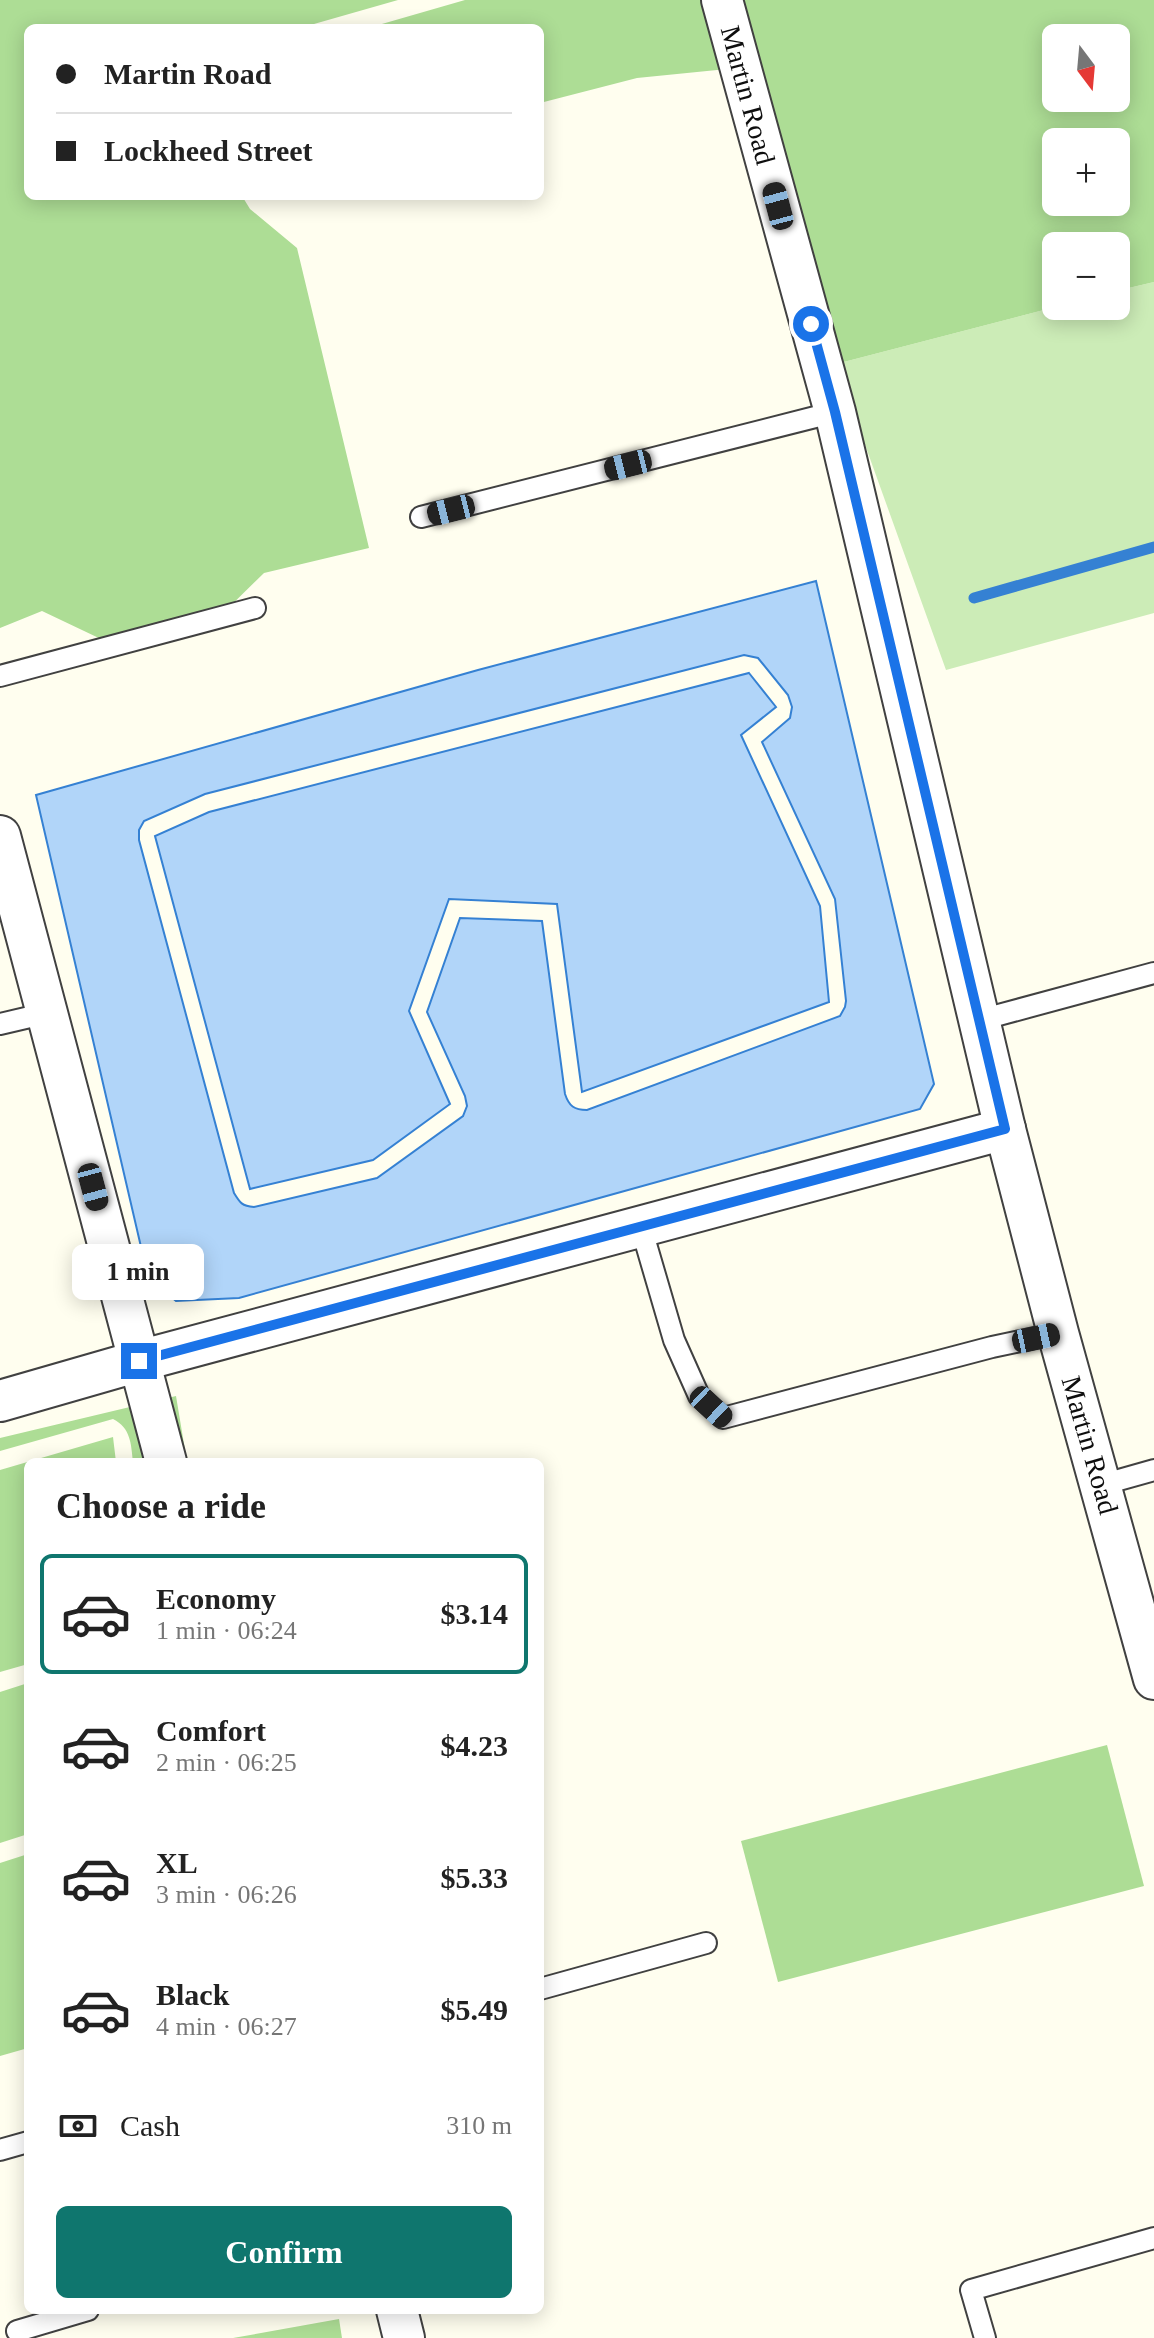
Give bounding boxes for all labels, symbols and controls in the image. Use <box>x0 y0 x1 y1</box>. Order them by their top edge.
street label: Martin Road <box>715 22 781 168</box>
north arrow <box>1042 24 1130 112</box>
map controls <box>1042 24 1130 320</box>
text: Martin Road <box>104 57 272 90</box>
button: + <box>1042 128 1130 216</box>
text: Lockheed Street <box>104 134 313 167</box>
car <box>760 180 796 232</box>
button: − <box>1042 232 1130 320</box>
route start <box>793 306 829 342</box>
car <box>602 448 654 482</box>
car <box>425 493 477 527</box>
car <box>75 1161 111 1213</box>
callout: 1 min <box>73 1245 205 1301</box>
text: 1 min <box>107 1257 169 1286</box>
car <box>1010 1321 1062 1355</box>
route end <box>121 1343 157 1379</box>
street label: Martin Road <box>1055 1372 1125 1518</box>
car <box>685 1382 737 1432</box>
text: Choose a ride <box>56 1486 266 1526</box>
icon: car <box>60 1578 132 1650</box>
text: Economy <box>156 1582 276 1615</box>
text: $3.14 <box>441 1597 508 1630</box>
text: 1 min · 06:24 <box>156 1616 297 1645</box>
icon: car <box>60 1710 132 1782</box>
text: Comfort <box>156 1714 266 1747</box>
text: $4.23 <box>441 1729 508 1762</box>
text: 2 min · 06:25 <box>156 1748 297 1777</box>
icon: car <box>60 1842 132 1914</box>
text: XL <box>156 1846 198 1879</box>
text: $5.33 <box>441 1861 508 1894</box>
text: 3 min · 06:26 <box>156 1880 297 1909</box>
icon: car <box>60 1974 132 2046</box>
text: Black <box>156 1978 229 2011</box>
text: $5.49 <box>441 1993 508 2026</box>
text: 4 min · 06:27 <box>156 2012 297 2041</box>
icon: cash <box>56 2104 100 2148</box>
text: Cash <box>120 2109 180 2142</box>
text: 310 m <box>446 2111 512 2140</box>
button: Confirm <box>56 2206 512 2298</box>

